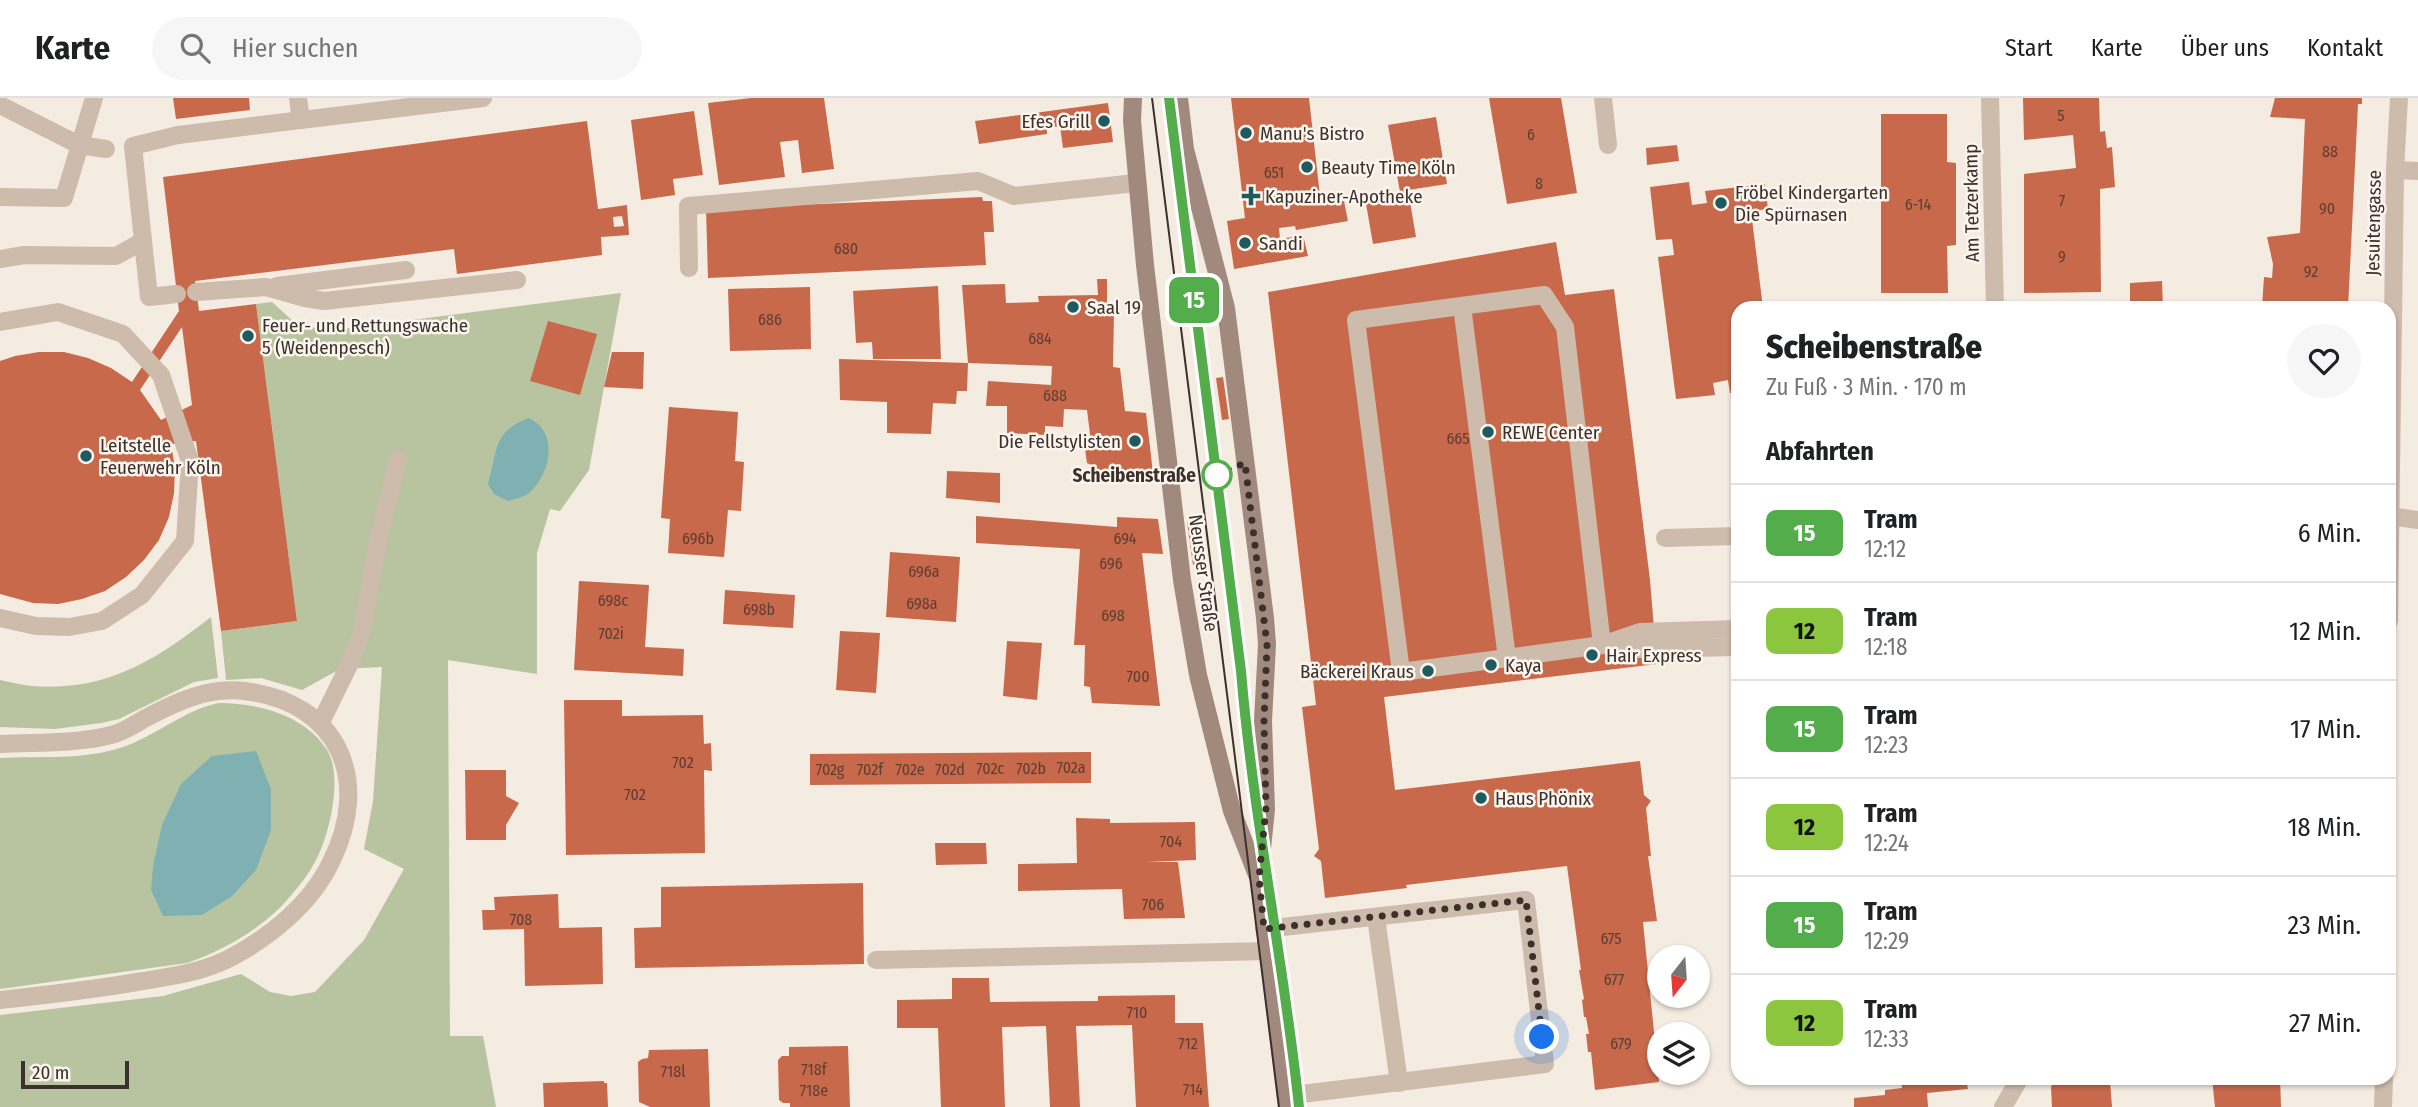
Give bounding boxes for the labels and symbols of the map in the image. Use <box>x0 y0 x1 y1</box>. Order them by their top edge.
house number: 5 <box>2057 106 2065 125</box>
place label: Efes Grill <box>1022 110 1090 133</box>
marker: Efes Grill <box>1096 113 1112 129</box>
place label: Manu's Bistro <box>1260 122 1365 145</box>
marker: Manu's Bistro <box>1238 125 1254 141</box>
house number: 6 <box>1527 125 1535 144</box>
house number: 88 <box>2322 142 2338 161</box>
street label: Am Tetzerkamp <box>1959 144 1984 262</box>
place label: Beauty Time Köln <box>1321 156 1456 179</box>
marker: Beauty Time Köln <box>1299 159 1315 175</box>
house number: 651 <box>1264 163 1284 182</box>
street label: Jesuitengasse <box>2361 170 2386 276</box>
house number: 8 <box>1535 174 1543 193</box>
place label: Fröbel Kindergarten Die Spürnasen <box>1735 181 1888 226</box>
place label: Kapuziner-Apotheke <box>1265 185 1423 208</box>
marker: Kapuziner-Apotheke <box>1243 188 1259 204</box>
house number: 7 <box>2059 191 2066 210</box>
marker: Fröbel Kindergarten Die Spürnasen <box>1713 195 1729 211</box>
house number: 6-14 <box>1905 195 1932 214</box>
house number: 90 <box>2319 199 2335 218</box>
place label: Sandi <box>1259 232 1303 255</box>
marker: Sandi <box>1237 235 1253 251</box>
house number: 680 <box>834 239 858 258</box>
house number: 9 <box>2058 247 2066 266</box>
house number: 92 <box>2304 262 2318 281</box>
line badge: 15 <box>1162 277 1226 323</box>
place label: Saal 19 <box>1087 296 1141 319</box>
marker: Saal 19 <box>1065 299 1081 315</box>
house number: 686 <box>758 310 782 329</box>
place label: Feuer- und Rettungswache 5 (Weidenpesch) <box>262 314 468 359</box>
marker: Feuer- und Rettungswache 5 (Weidenpesch) <box>240 328 256 344</box>
house number: 684 <box>1028 329 1052 348</box>
house number: 688 <box>1043 386 1067 405</box>
place label: REWE Center <box>1502 421 1600 444</box>
marker: REWE Center <box>1480 424 1496 440</box>
house number: 665 <box>1446 429 1470 448</box>
place label: Die Fellstylisten <box>998 430 1121 453</box>
marker: Die Fellstylisten <box>1127 433 1143 449</box>
place label: Leitstelle Feuerwehr Köln <box>100 434 221 479</box>
marker: Leitstelle Feuerwehr Köln <box>78 448 94 464</box>
marker: Scheibenstraße <box>1202 460 1232 490</box>
place label: Scheibenstraße <box>1072 464 1196 487</box>
street label: Neusser Straße <box>1184 513 1223 633</box>
house number: 696b <box>682 529 714 548</box>
house number: 694 <box>1113 529 1137 548</box>
house number: 696 <box>1099 554 1123 573</box>
house number: 696a <box>908 562 940 581</box>
house number: 698c <box>598 591 628 610</box>
house number: 698a <box>906 594 938 613</box>
house number: 698b <box>743 600 775 619</box>
house number: 698 <box>1101 606 1125 625</box>
house number: 702i <box>598 624 624 643</box>
place label: Hair Express <box>1606 644 1702 667</box>
marker: Hair Express <box>1584 647 1600 663</box>
place label: Kaya <box>1505 654 1541 677</box>
marker: Kaya <box>1483 657 1499 673</box>
place label: Bäckerei Kraus <box>1300 660 1414 683</box>
marker: Bäckerei Kraus <box>1420 663 1436 679</box>
house number: 700 <box>1127 667 1149 686</box>
house number: 702 <box>672 753 694 772</box>
house number: 702a <box>1056 758 1086 777</box>
house number: 702c <box>976 759 1004 778</box>
house number: 702b <box>1016 759 1046 778</box>
house number: 702g <box>816 760 845 779</box>
house number: 702f <box>857 760 884 779</box>
house number: 702e <box>895 760 925 779</box>
house number: 702d <box>935 760 965 779</box>
house number: 702 <box>624 785 646 804</box>
place label: Haus Phönix <box>1495 787 1592 810</box>
marker: Haus Phönix <box>1473 790 1489 806</box>
house number: 704 <box>1160 832 1182 851</box>
house number: 706 <box>1142 895 1164 914</box>
house number: 708 <box>510 910 532 929</box>
house number: 675 <box>1600 929 1622 948</box>
north arrow <box>1647 945 1710 1008</box>
house number: 677 <box>1604 970 1625 989</box>
house number: 710 <box>1127 1003 1147 1022</box>
your location <box>1524 1019 1559 1054</box>
house number: 712 <box>1178 1034 1198 1053</box>
house number: 679 <box>1610 1034 1632 1053</box>
scale bar <box>21 1058 130 1090</box>
house number: 718f <box>801 1060 828 1079</box>
house number: 718l <box>661 1062 685 1081</box>
house number: 714 <box>1183 1080 1203 1099</box>
house number: 718e <box>800 1081 828 1100</box>

